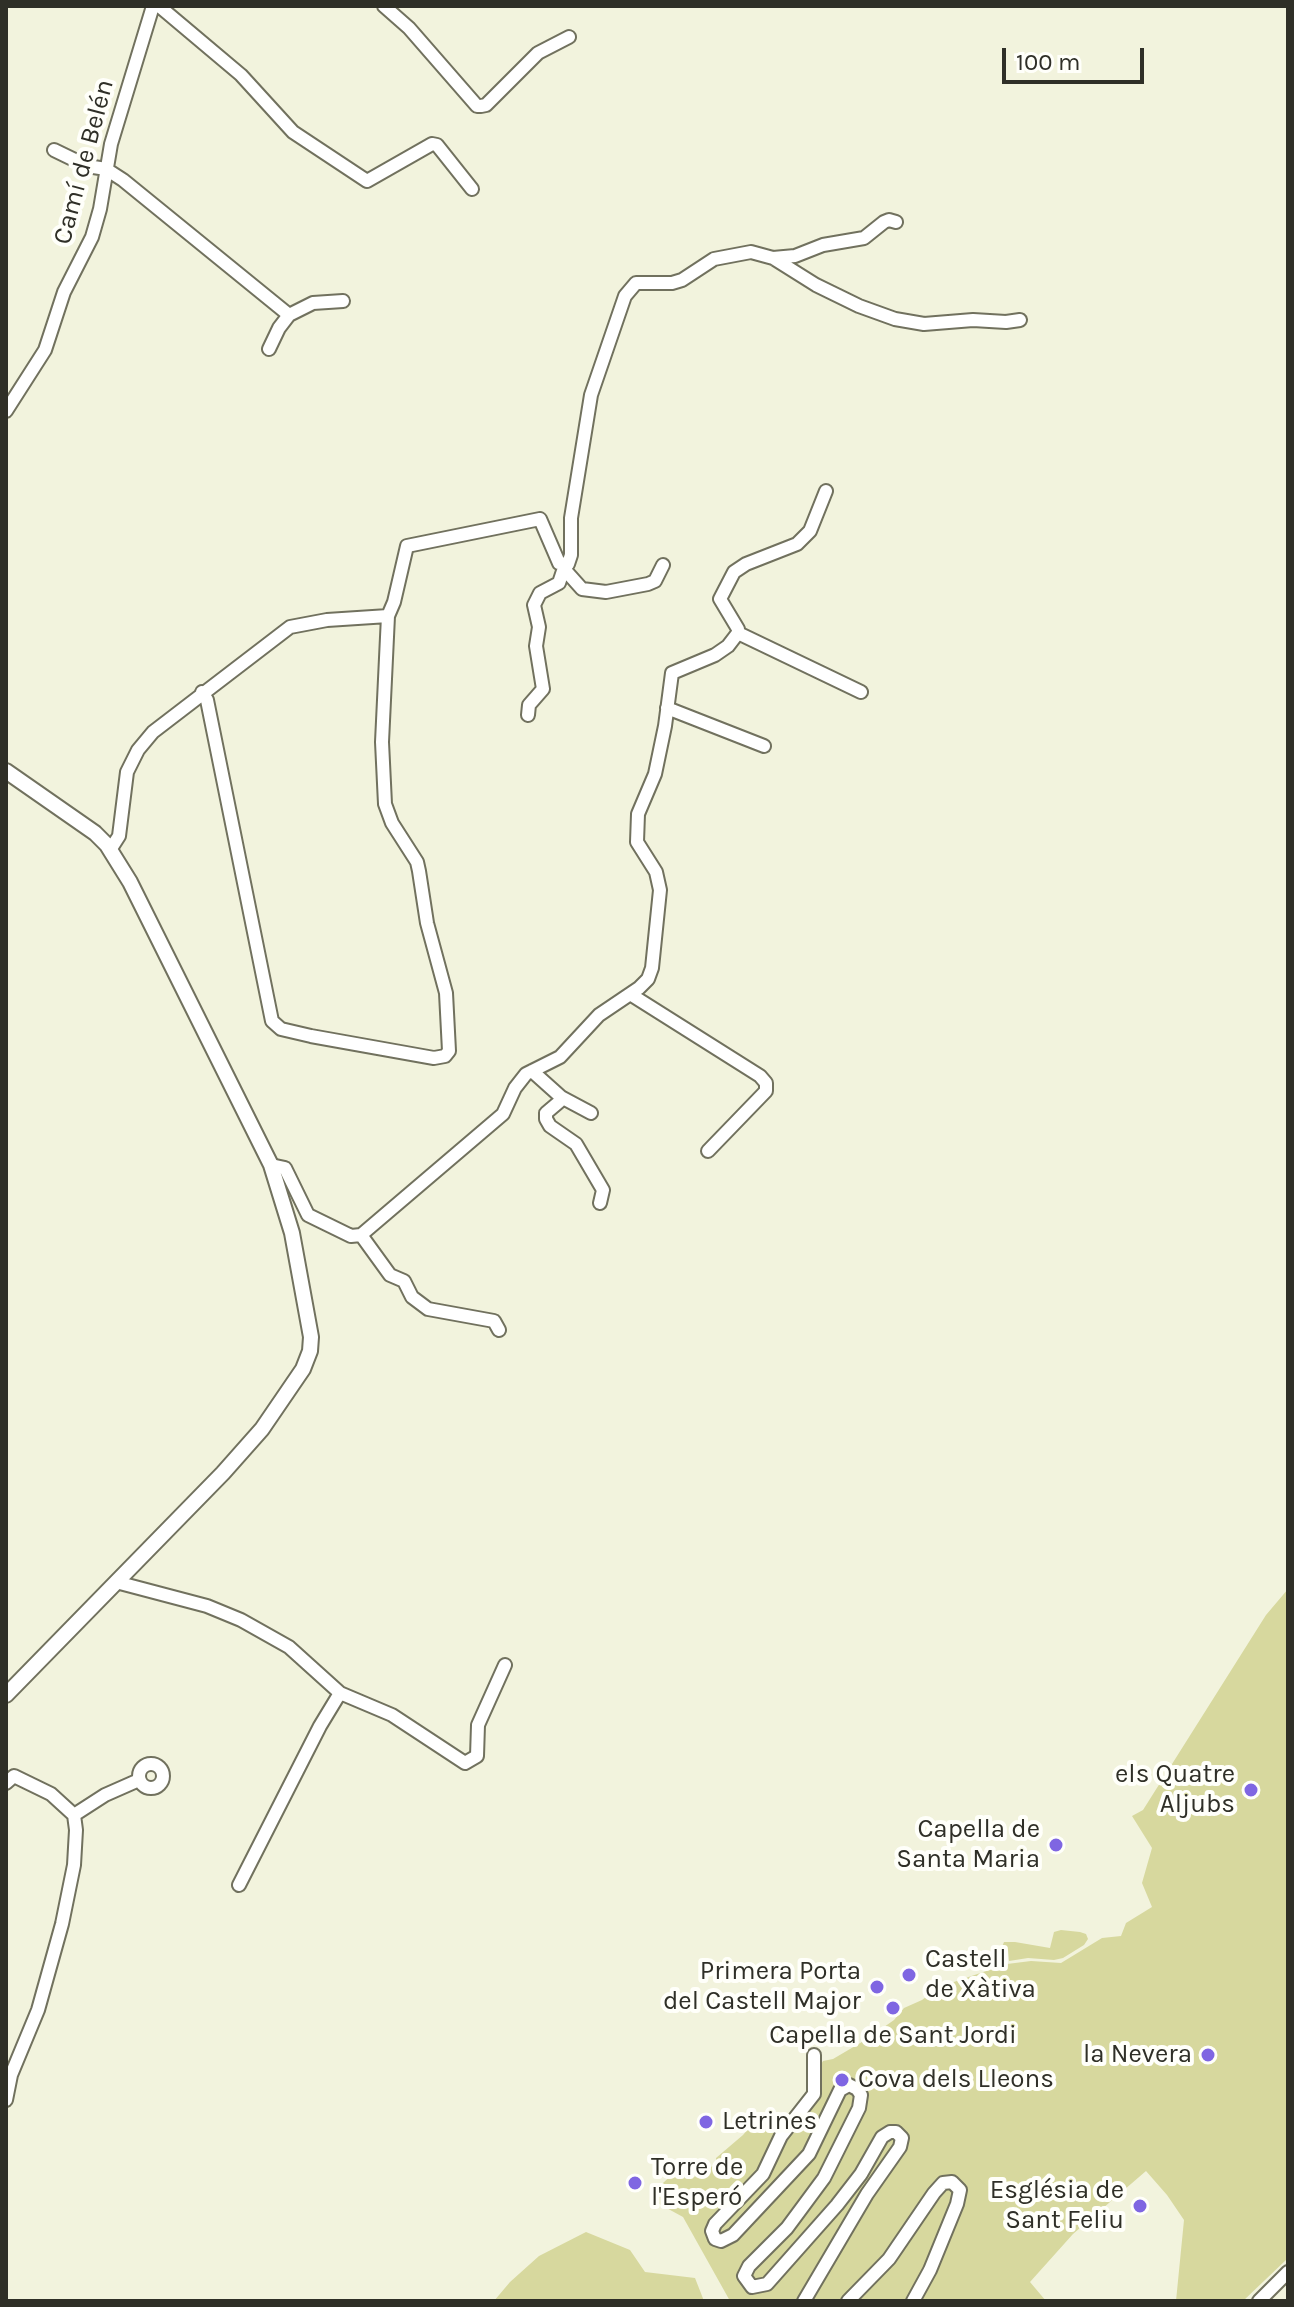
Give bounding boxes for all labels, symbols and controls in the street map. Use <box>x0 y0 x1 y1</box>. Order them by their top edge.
scale bar <box>1006 32 1148 82</box>
text: 100 m <box>1016 48 1081 76</box>
street label: Camí de Belén <box>47 76 121 248</box>
place label: els Quatre Aljubs <box>1115 1759 1235 1820</box>
marker: els Quatre Aljubs <box>1242 1781 1260 1799</box>
place label: Capella de Santa Maria <box>896 1814 1040 1876</box>
marker: Capella de Santa Maria <box>1047 1836 1065 1854</box>
place label: Castell de Xàtiva <box>925 1944 1036 2006</box>
place label: Primera Porta del Castell Major <box>663 1956 861 2018</box>
marker: Castell de Xàtiva <box>900 1966 918 1984</box>
marker: Primera Porta del Castell Major <box>868 1978 886 1996</box>
marker: Capella de Sant Jordi <box>884 1999 902 2017</box>
place label: Capella de Sant Jordi <box>769 2020 1017 2052</box>
place label: la Nevera <box>1083 2039 1192 2071</box>
marker: la Nevera <box>1199 2046 1217 2064</box>
place label: Cova dels Lleons <box>858 2064 1054 2096</box>
marker: Cova dels Lleons <box>833 2071 851 2089</box>
place label: Letrines <box>722 2106 817 2138</box>
marker: Letrines <box>697 2113 715 2131</box>
place label: Torre de l'Esperó <box>651 2152 743 2214</box>
marker: Torre de l'Esperó <box>626 2174 644 2192</box>
place label: Església de Sant Feliu <box>990 2175 1124 2236</box>
marker: Església de Sant Feliu <box>1131 2197 1149 2215</box>

